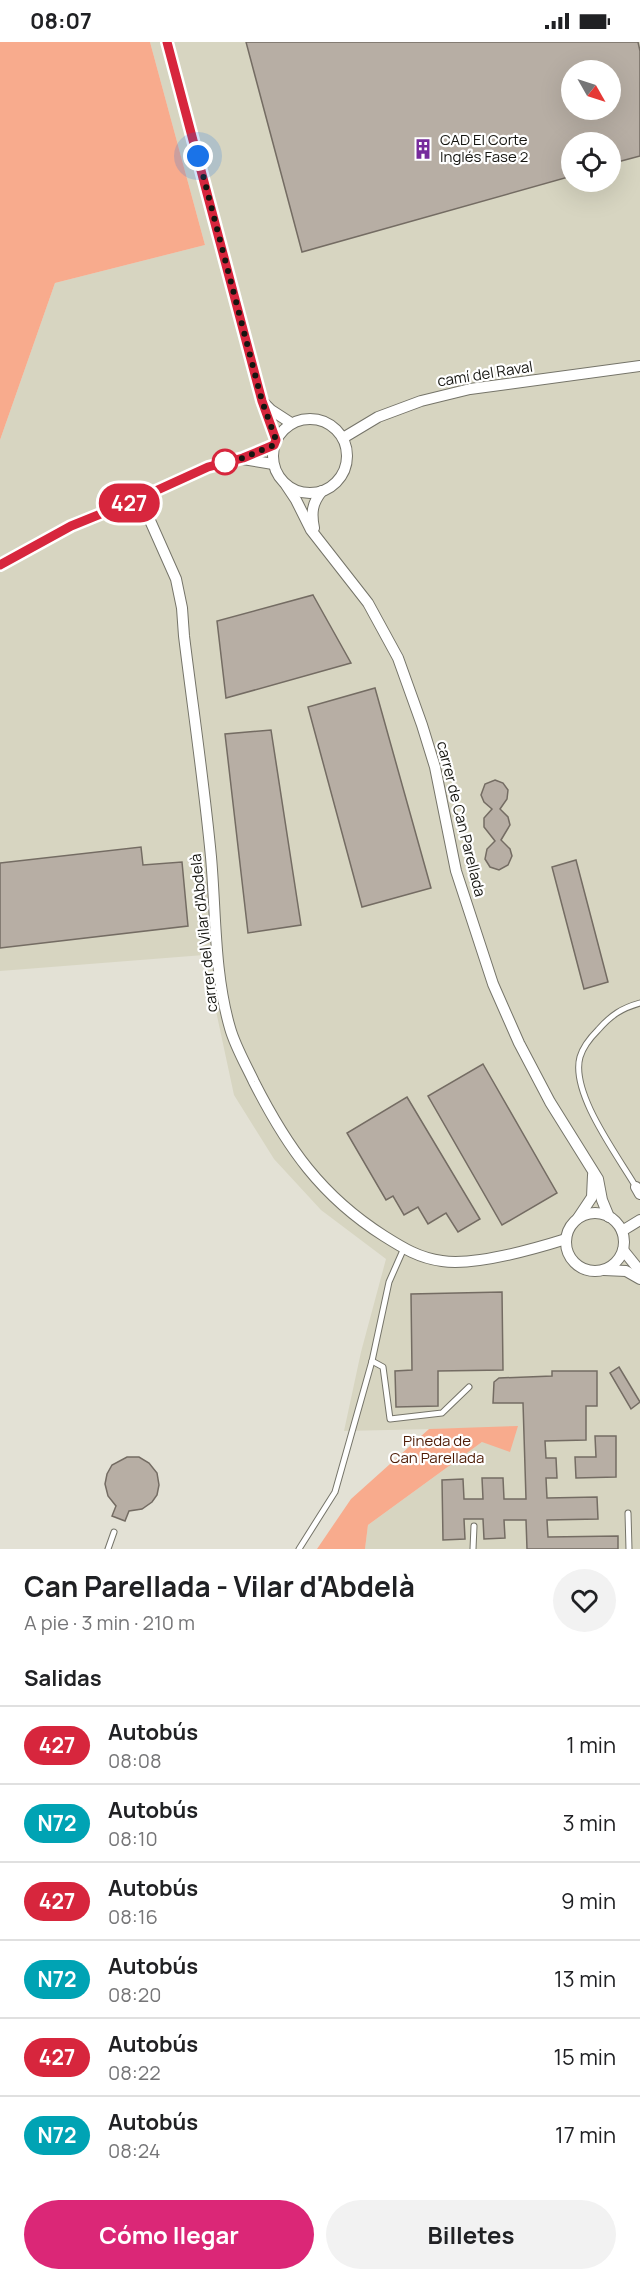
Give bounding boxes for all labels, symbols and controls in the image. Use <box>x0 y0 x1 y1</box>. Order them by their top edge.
text: 08:07 <box>30 6 92 36</box>
north arrow <box>561 60 621 120</box>
map controls <box>561 60 621 192</box>
place label: CAD El Corte Inglés Fase 2 <box>440 129 528 167</box>
button: locate <box>561 132 621 192</box>
building icon: CAD El Corte Inglés Fase 2 <box>411 137 435 161</box>
your location <box>183 141 213 171</box>
street label: camí del Raval <box>436 356 534 391</box>
unlabelled marker <box>212 449 238 475</box>
line badge: 427 <box>94 484 164 522</box>
text: 427 <box>111 489 147 517</box>
street label: carrer de Can Parellada <box>432 739 491 899</box>
street label: carrer del Vilar d'Abdelà <box>185 853 222 1013</box>
park label: Pineda de Can Parellada <box>390 1430 484 1468</box>
text: Can Parellada - Vilar d'Abdelà <box>24 1567 415 1605</box>
button: heart <box>553 1569 616 1632</box>
text: A pie · 3 min · 210 m <box>24 1609 195 1636</box>
text: Salidas <box>24 1663 102 1693</box>
text: Autobús <box>108 1717 198 1747</box>
text: 1 min <box>566 1730 616 1760</box>
text: 427 <box>39 1731 75 1759</box>
text: 08:08 <box>108 1747 162 1774</box>
text: Autobús <box>108 1795 198 1825</box>
text: 3 min <box>563 1808 616 1838</box>
text: N72 <box>38 1809 76 1837</box>
text: 08:10 <box>108 1825 158 1852</box>
text: Autobús <box>108 1873 198 1903</box>
text: 9 min <box>561 1886 616 1916</box>
text: 427 <box>39 1887 75 1915</box>
text: 08:16 <box>108 1903 158 1930</box>
text: Autobús <box>108 1951 198 1981</box>
text: 13 min <box>554 1964 616 1994</box>
text: N72 <box>38 1965 76 1993</box>
text: 08:20 <box>108 1981 161 2008</box>
text: Autobús <box>108 2029 198 2059</box>
text: 15 min <box>553 2042 616 2072</box>
text: 427 <box>39 2043 75 2071</box>
text: 08:22 <box>108 2059 161 2086</box>
text: Autobús <box>108 2107 198 2137</box>
text: 17 min <box>555 2120 616 2150</box>
text: N72 <box>38 2121 76 2149</box>
text: 08:24 <box>108 2137 161 2164</box>
button: Cómo llegar <box>24 2200 314 2269</box>
button: Billetes <box>326 2200 616 2269</box>

